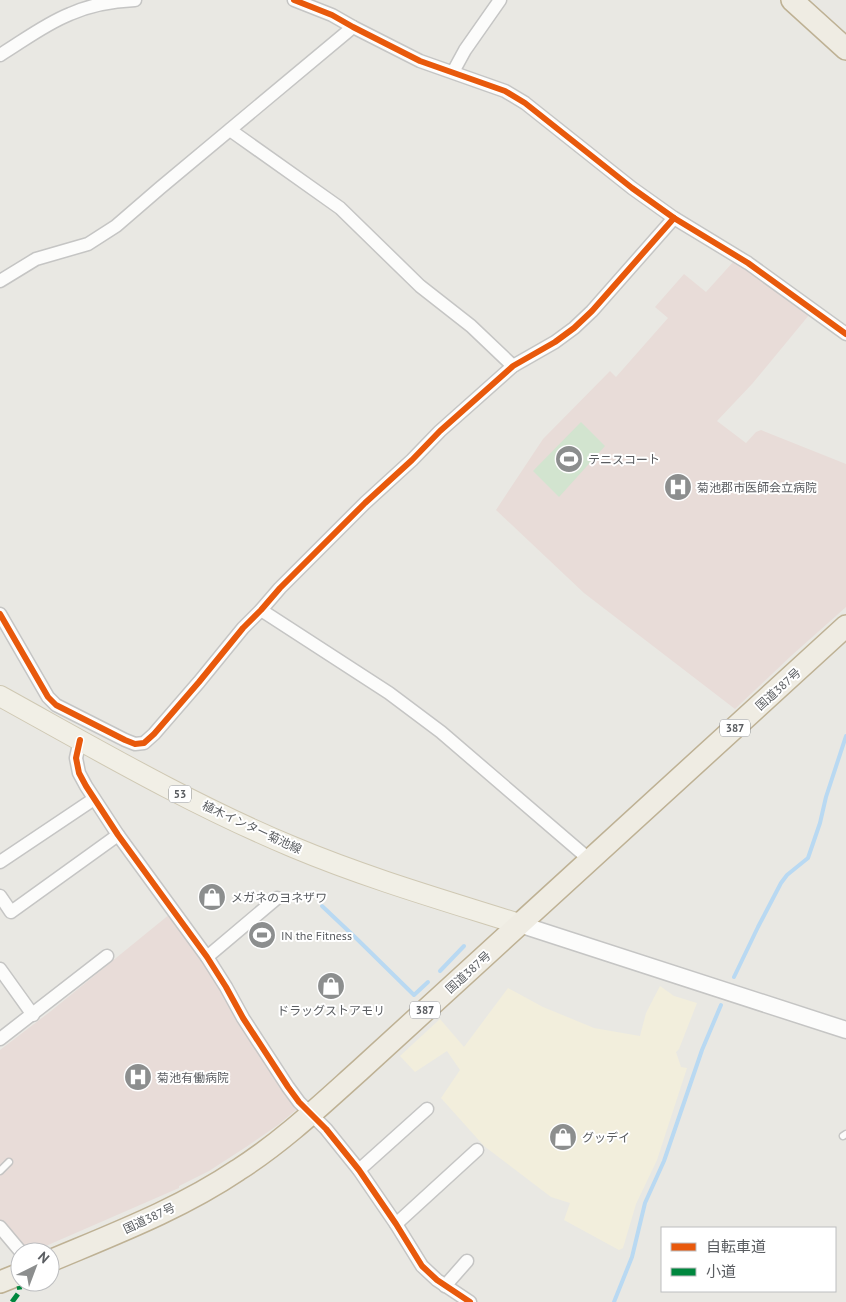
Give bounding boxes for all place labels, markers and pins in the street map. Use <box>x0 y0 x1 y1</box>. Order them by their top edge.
sports icon: テニスコート <box>554 444 584 474</box>
place label: テニスコート <box>588 452 660 467</box>
hospital icon: 菊池郡市医師会立病院 <box>663 472 693 502</box>
place label: 菊池郡市医師会立病院 <box>697 480 817 495</box>
shop icon: メガネのヨネザワ <box>197 882 227 912</box>
place label: メガネのヨネザワ <box>231 890 327 905</box>
sports icon: IN the Fitness <box>247 920 277 950</box>
place label: IN the Fitness <box>281 928 352 943</box>
shop icon: ドラッグストアモリ <box>316 971 346 1001</box>
place label: ドラッグストアモリ <box>277 1003 385 1018</box>
hospital icon: 菊池有働病院 <box>123 1062 153 1092</box>
place label: 菊池有働病院 <box>157 1070 229 1085</box>
shop icon: グッデイ <box>548 1122 578 1152</box>
place label: グッデイ <box>582 1130 630 1145</box>

